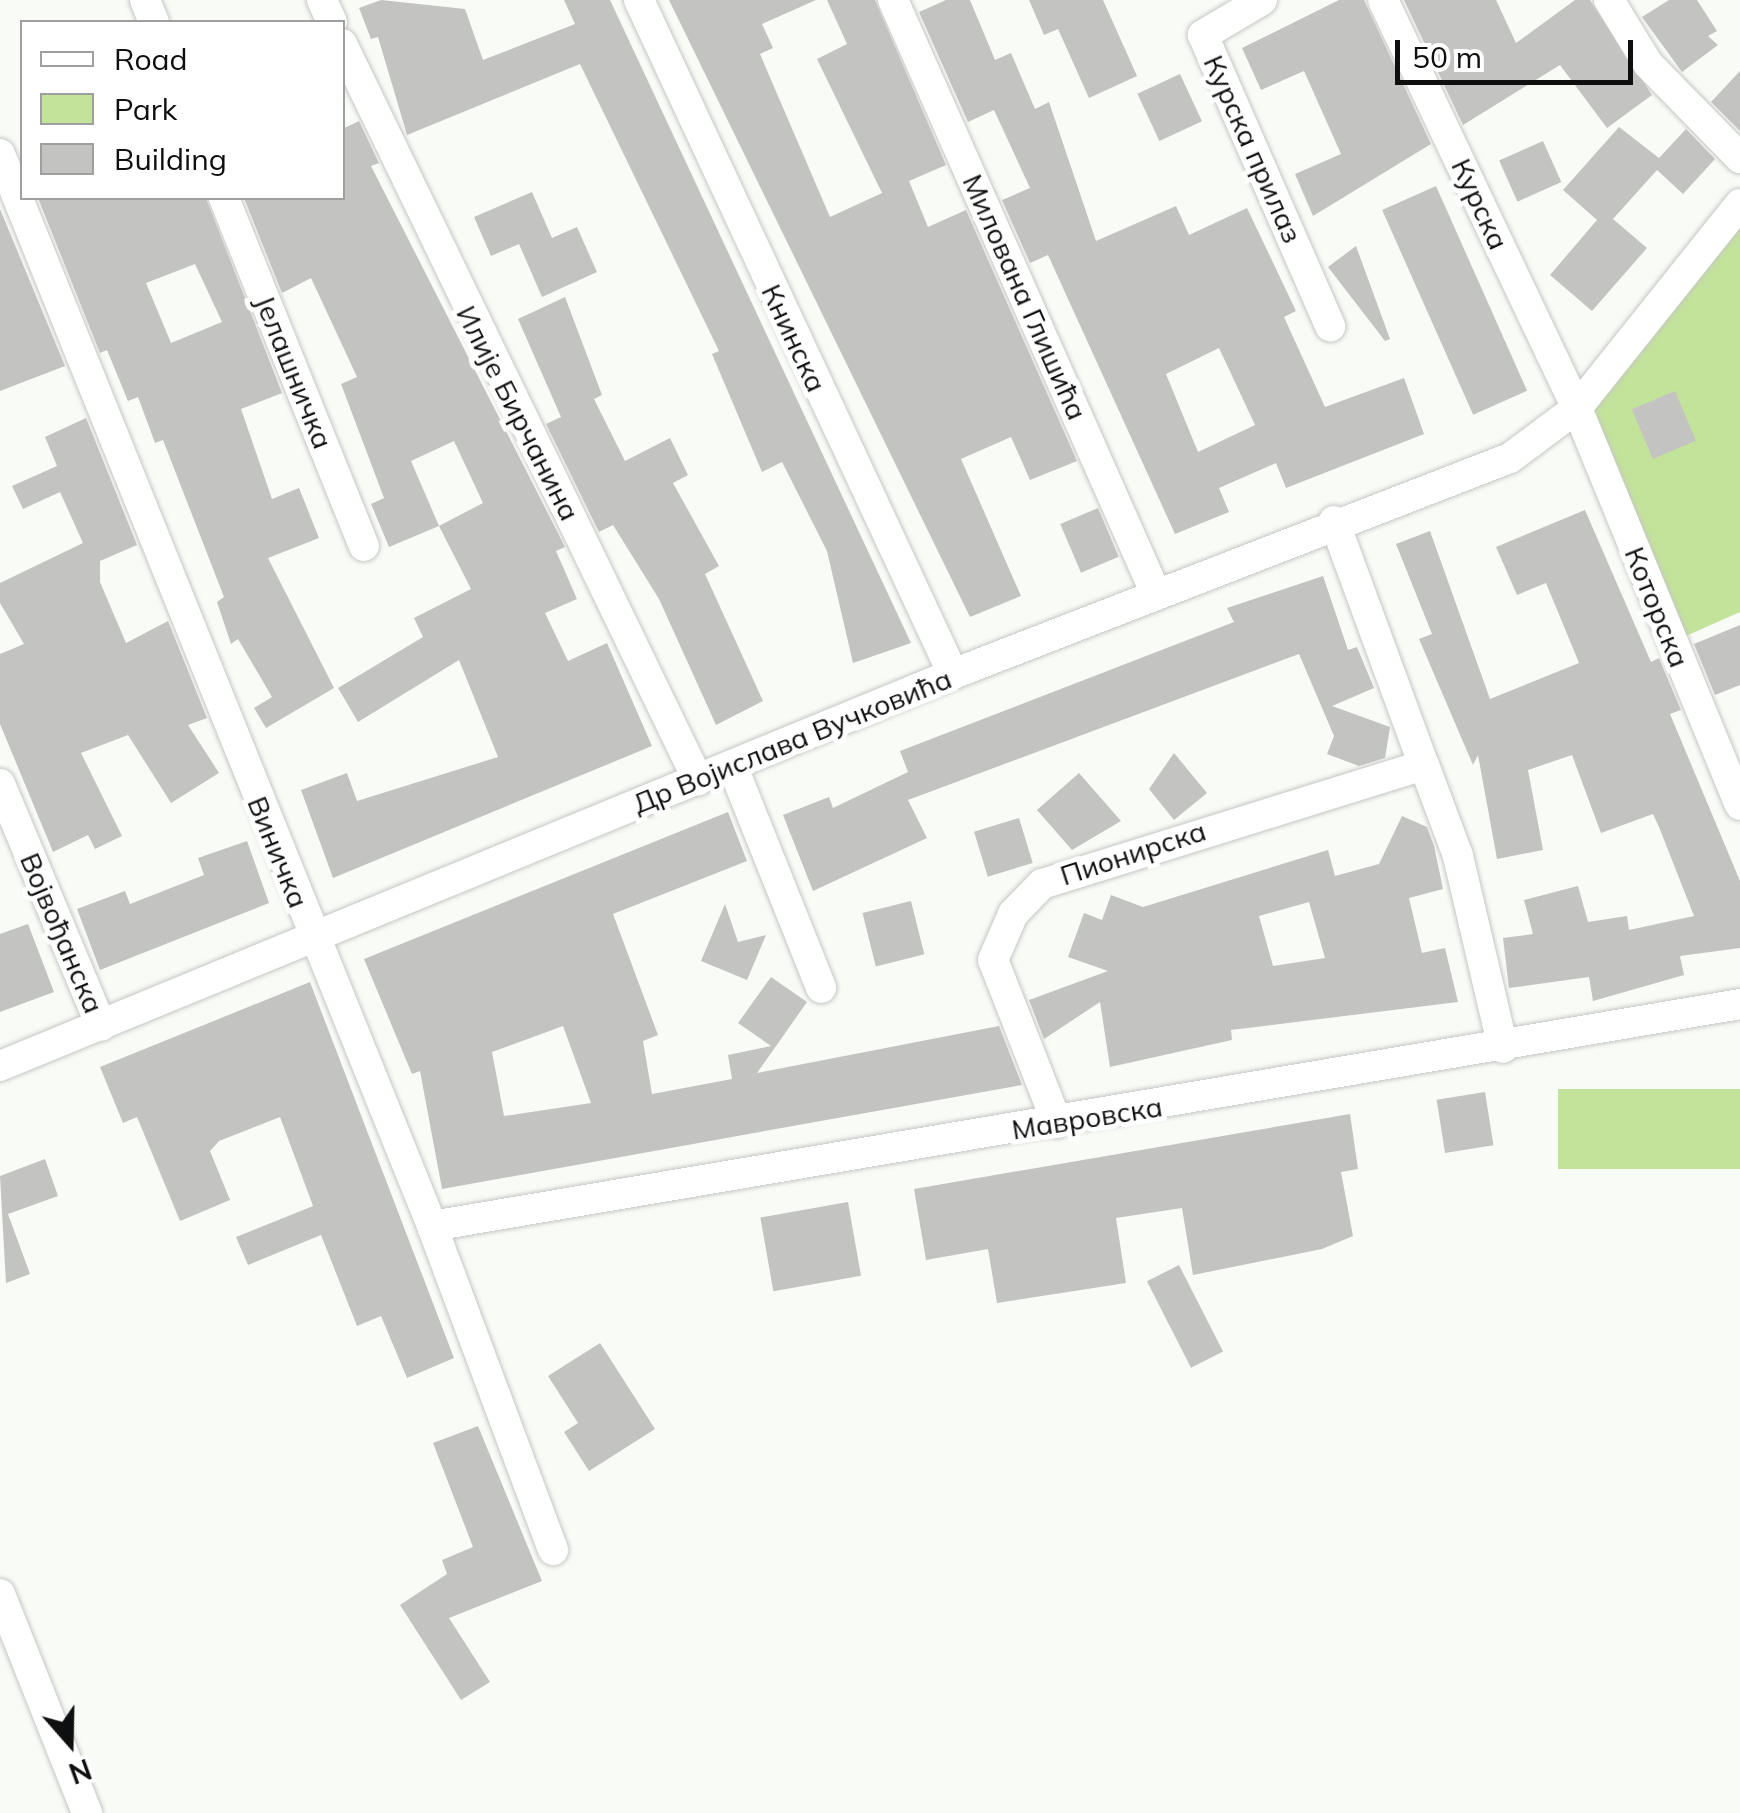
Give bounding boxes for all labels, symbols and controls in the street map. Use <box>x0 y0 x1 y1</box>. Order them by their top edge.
legend <box>20 20 345 200</box>
scale bar <box>1400 20 1638 82</box>
text: 50 m <box>1412 38 1482 76</box>
text: Road <box>114 40 188 78</box>
street label: Курска прилаз <box>1197 50 1309 248</box>
text: Park <box>114 90 177 128</box>
text: Building <box>114 140 227 178</box>
street label: Курска <box>1444 153 1516 255</box>
street label: Милована Глишића <box>956 169 1094 425</box>
street label: Книнска <box>755 279 833 397</box>
street label: Јелашничка <box>248 290 340 454</box>
street label: Илије Бирчанина <box>449 300 587 526</box>
street label: Которска <box>1618 542 1696 672</box>
street label: Др Војислава Вучковића <box>628 662 956 820</box>
street label: Виничка <box>241 791 315 913</box>
street label: Пионирска <box>1056 814 1210 892</box>
street label: Војвођанска <box>13 848 111 1018</box>
street label: Мавровска <box>1009 1090 1165 1146</box>
north arrow <box>20 1693 120 1793</box>
text: N <box>65 1752 96 1792</box>

